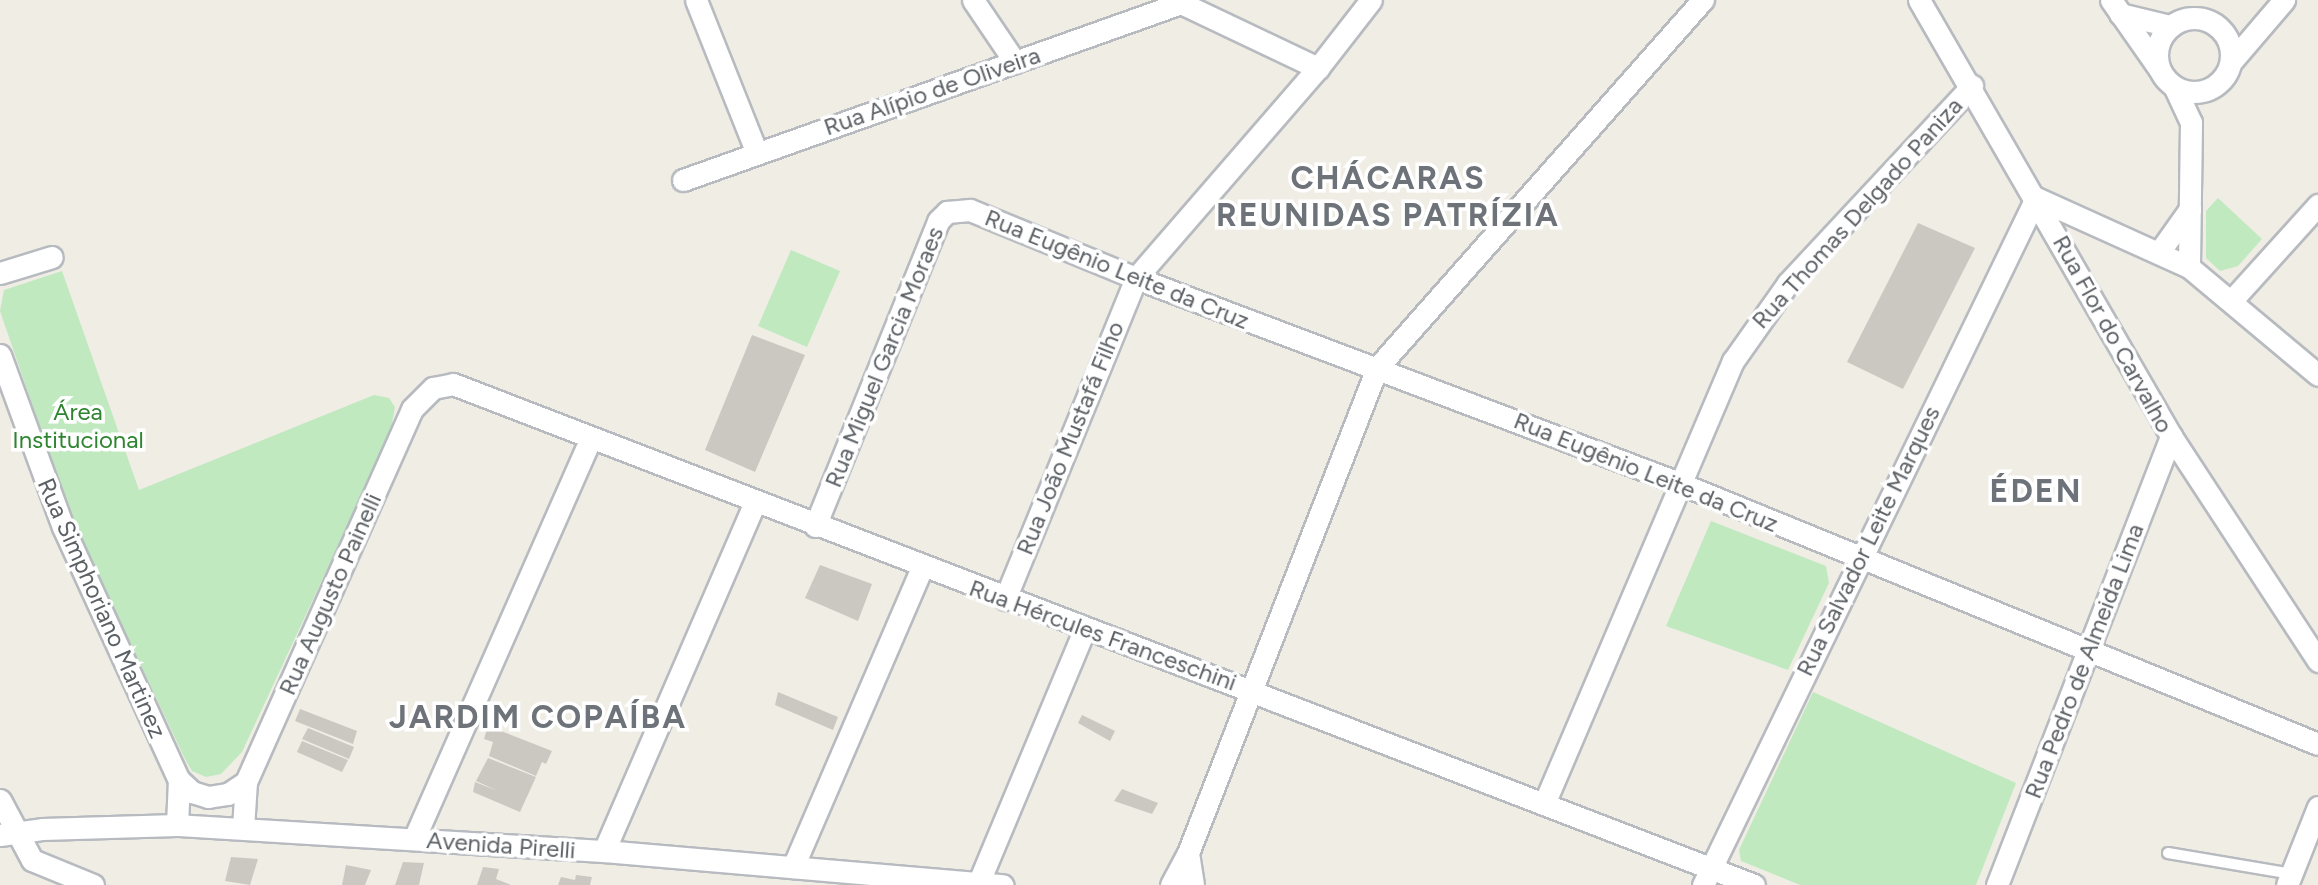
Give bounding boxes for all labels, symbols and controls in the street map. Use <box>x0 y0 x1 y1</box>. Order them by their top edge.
street label: Rua Alípio de Oliveira <box>820 40 1044 142</box>
street label: Rua Thomas Delgado Paniza <box>1746 92 1968 334</box>
district label: CHÁCARAS REUNIDAS PATRÍZIA <box>1218 160 1558 235</box>
street label: Rua Eugênio Leite da Cruz <box>981 203 1253 335</box>
street label: Rua Miguel Garcia Moraes <box>818 223 950 491</box>
street label: Rua Flor do Carvalho <box>2047 230 2179 438</box>
street label: Rua João Mustafá Filho <box>1010 317 1130 559</box>
park label: Área Institucional <box>12 398 144 454</box>
street label: Rua Salvador Leite Marques <box>1790 401 1946 681</box>
street label: Rua Eugênio Leite da Cruz <box>1510 406 1782 538</box>
district label: ÉDEN <box>1990 472 2082 510</box>
street label: Rua Simphoriano Martinez <box>32 474 172 742</box>
street label: Rua Augusto Painelli <box>273 489 387 699</box>
street label: Rua Pedro de Almeida Lima <box>2018 520 2150 802</box>
street label: Rua Hércules Franceschini <box>965 573 1241 697</box>
district label: JARDIM COPAÍBA <box>391 698 685 736</box>
street label: Avenida Pirelli <box>426 825 576 865</box>

